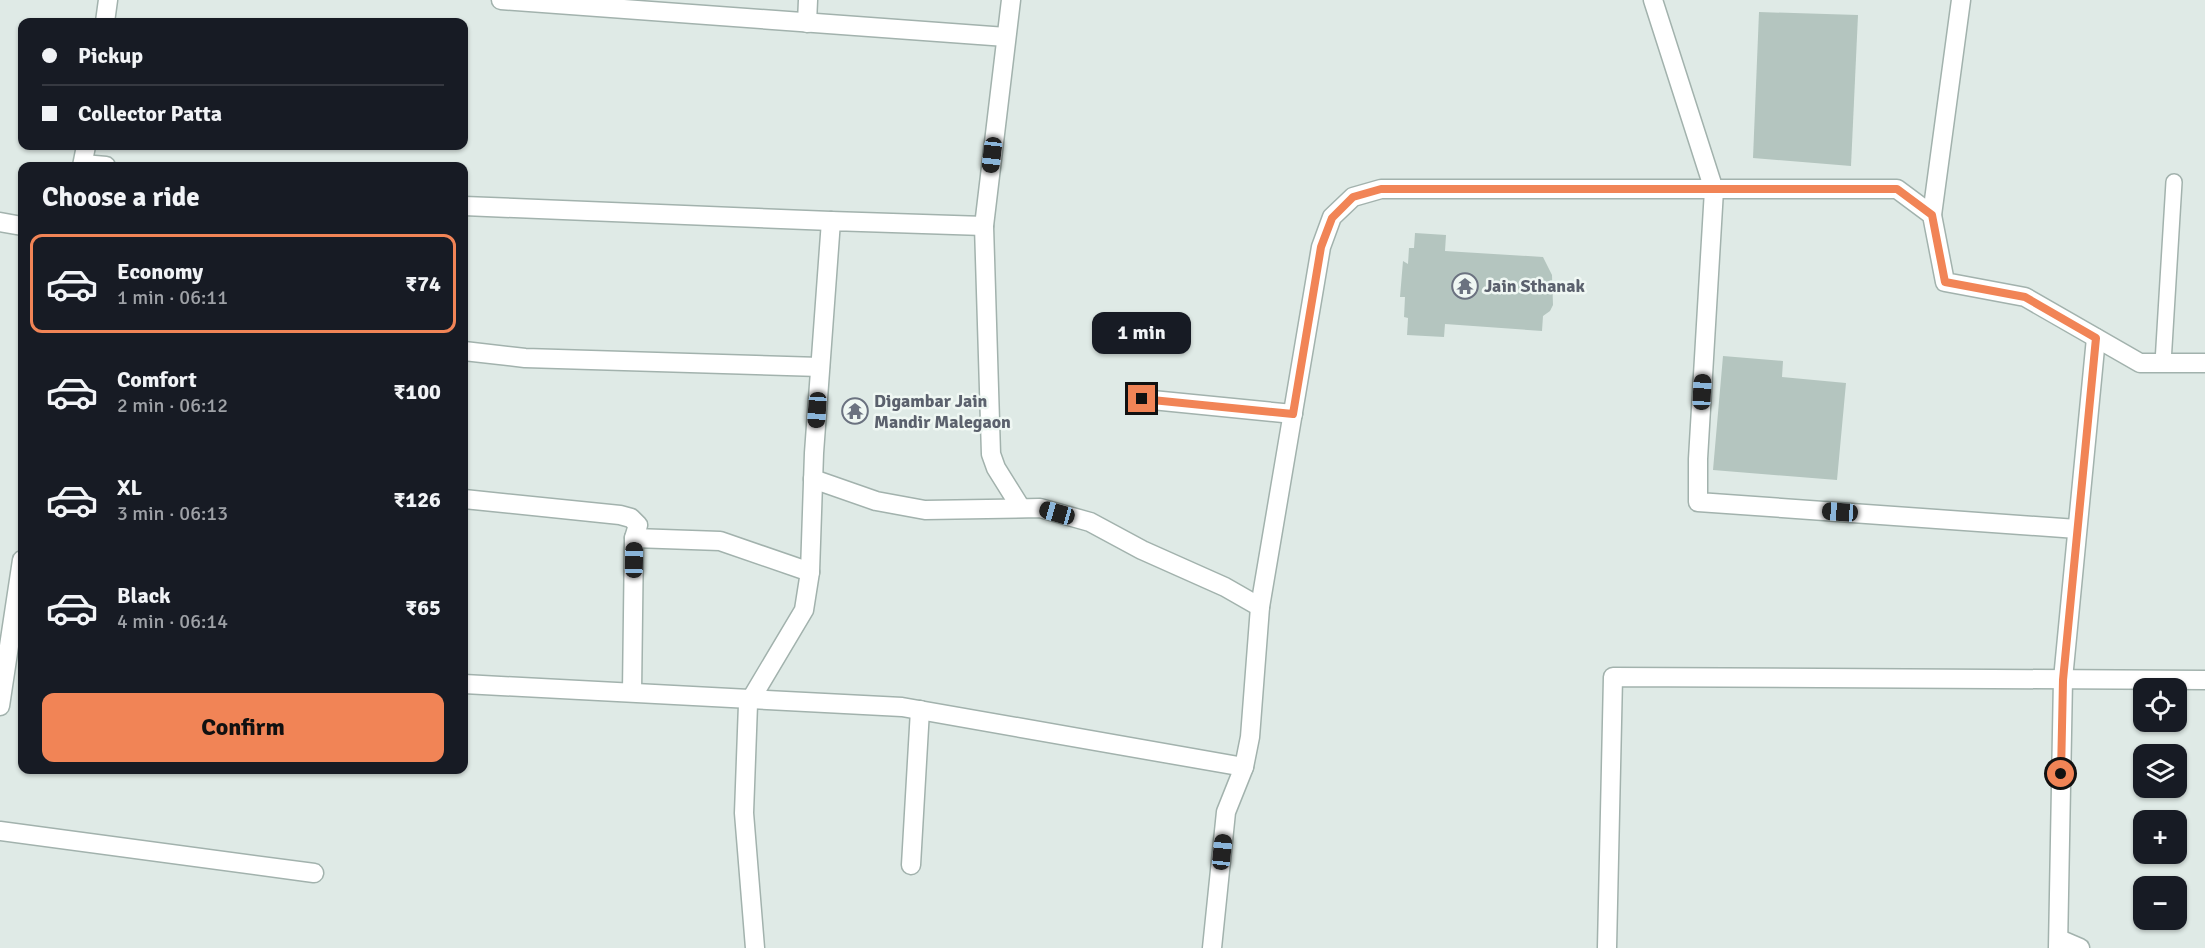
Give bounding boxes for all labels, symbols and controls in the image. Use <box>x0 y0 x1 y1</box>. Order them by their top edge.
text: Pickup <box>78 42 143 69</box>
text: Collector Patta <box>78 100 222 127</box>
car <box>981 136 1003 174</box>
text: Choose a ride <box>42 181 200 214</box>
icon: car <box>45 257 99 311</box>
text: Economy <box>117 258 203 285</box>
text: ₹74 <box>405 270 441 297</box>
temple icon: Jain Sthanak <box>1450 271 1480 301</box>
place label: Jain Sthanak <box>1484 275 1585 297</box>
text: 1 min · 06:11 <box>117 285 228 310</box>
callout: 1 min <box>1092 312 1192 354</box>
text: 1 min <box>1117 320 1166 345</box>
icon: car <box>45 365 99 419</box>
text: Comfort <box>117 366 197 393</box>
car <box>1692 374 1712 410</box>
text: ₹100 <box>393 378 441 405</box>
route end <box>1128 385 1155 412</box>
place label: Digambar Jain Mandir Malegaon <box>874 390 1011 433</box>
car <box>807 391 827 429</box>
text: 2 min · 06:12 <box>117 393 228 418</box>
temple icon: Digambar Jain Mandir Malegaon <box>840 396 870 426</box>
icon: car <box>45 473 99 527</box>
text: XL <box>117 474 142 501</box>
text: ₹126 <box>393 486 441 513</box>
car <box>1037 499 1077 527</box>
text: 3 min · 06:13 <box>117 501 228 526</box>
car <box>1821 502 1859 522</box>
car <box>625 542 643 578</box>
icon: car <box>45 581 99 635</box>
text: Black <box>117 582 171 609</box>
text: ₹65 <box>405 594 441 621</box>
text: 4 min · 06:14 <box>117 609 228 634</box>
map controls <box>2133 678 2187 930</box>
button: locate <box>2133 678 2187 732</box>
button: Confirm <box>42 693 444 762</box>
button: layers <box>2133 744 2187 798</box>
route start <box>2047 760 2074 787</box>
button: + <box>2133 810 2187 864</box>
car <box>1211 833 1233 871</box>
button: − <box>2133 876 2187 930</box>

